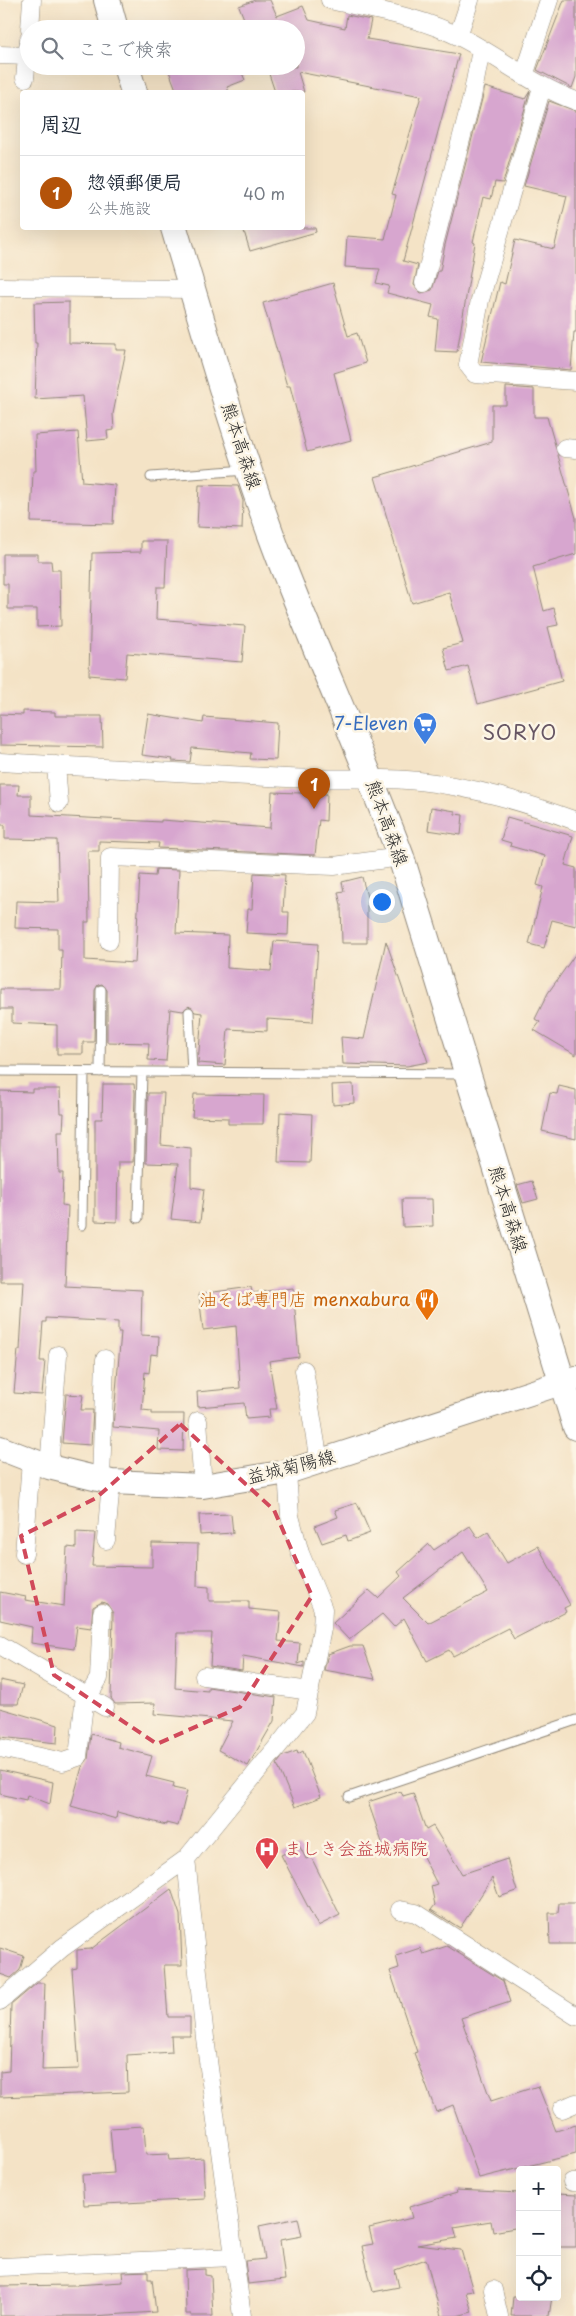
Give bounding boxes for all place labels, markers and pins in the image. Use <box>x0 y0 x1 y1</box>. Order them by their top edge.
place label: 7-Eleven <box>334 709 408 736</box>
supermarket icon: 7-Eleven <box>412 711 438 745</box>
pin: 1 <box>298 768 330 809</box>
place label: 油そば専門店 menxabura <box>199 1285 410 1312</box>
restaurant icon: 油そば専門店 menxabura <box>414 1287 440 1321</box>
place label: ましき会益城病院 <box>284 1834 428 1861</box>
hospital icon: ましき会益城病院 <box>254 1836 280 1870</box>

